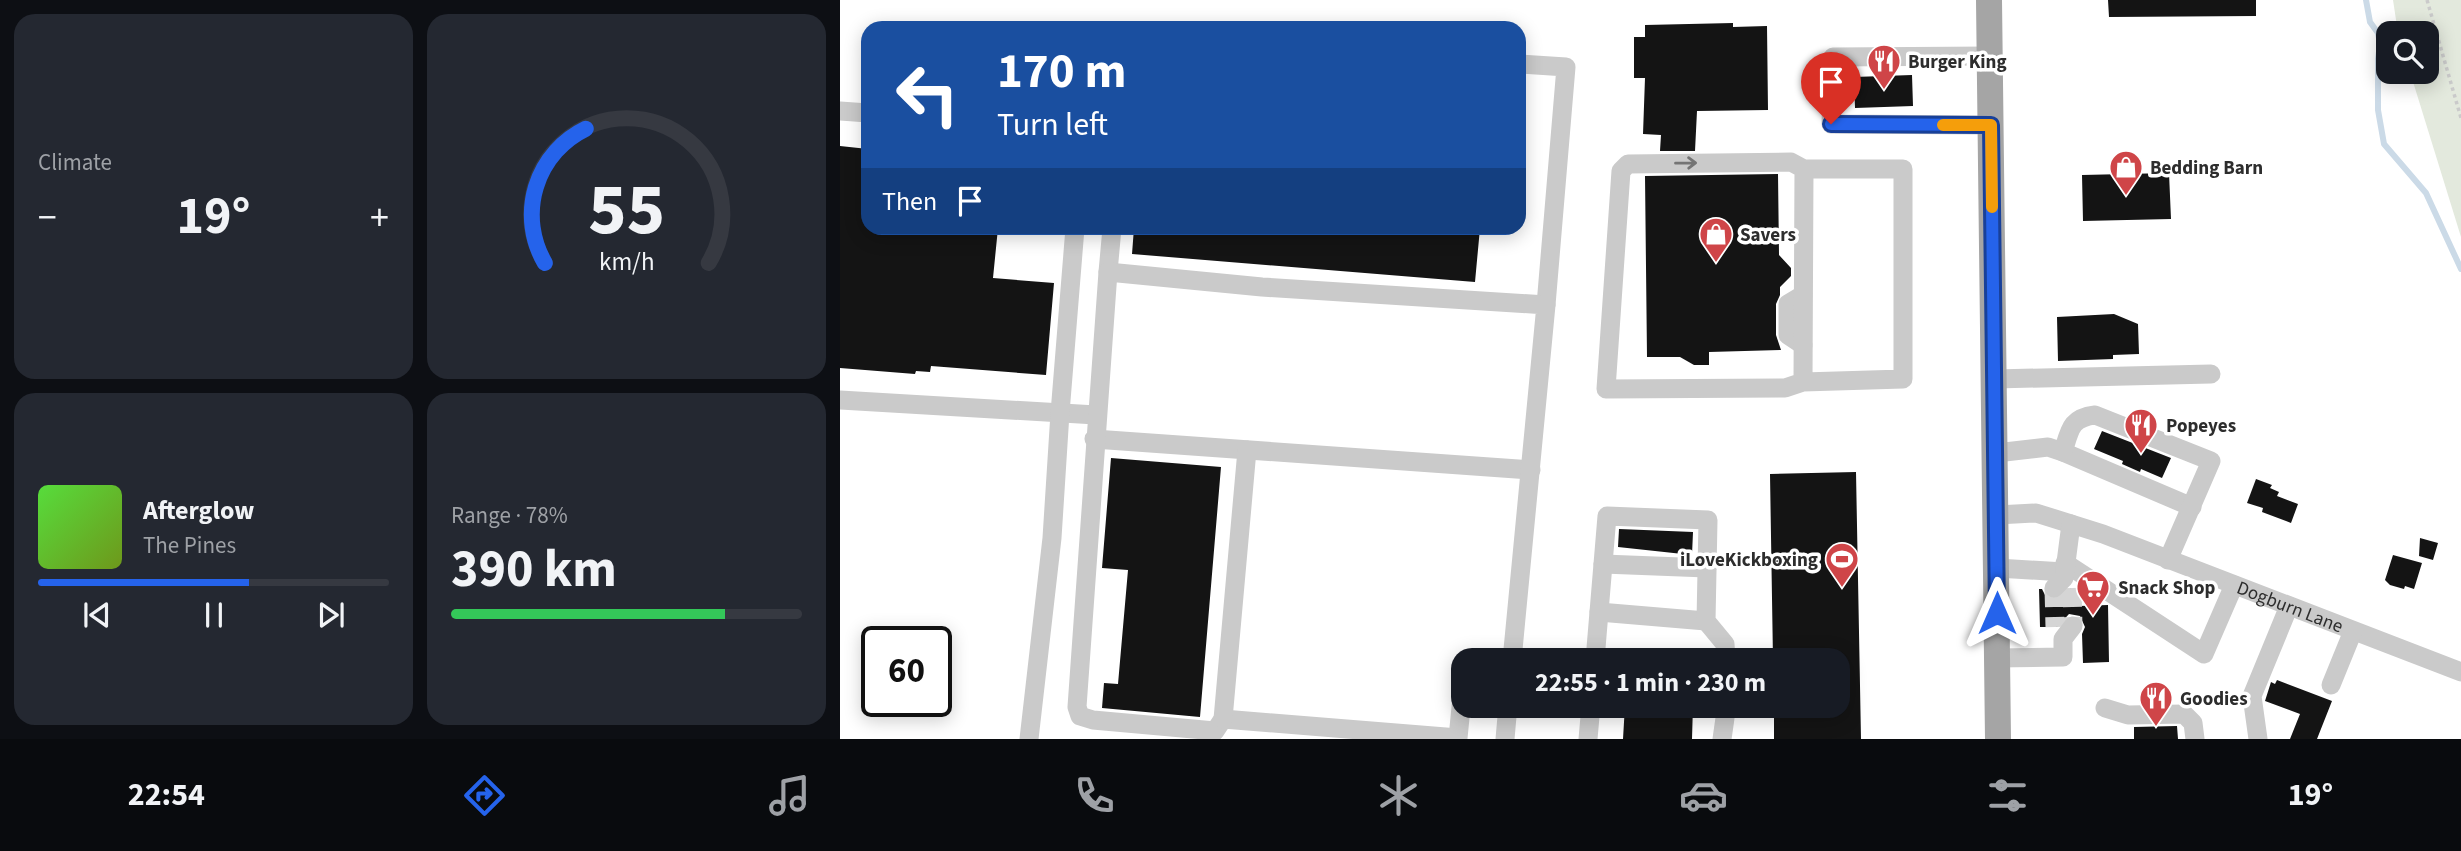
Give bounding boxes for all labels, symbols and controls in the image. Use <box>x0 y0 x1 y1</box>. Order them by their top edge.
map controls <box>2376 21 2439 84</box>
button: search <box>2376 21 2439 84</box>
text: 170 m <box>997 37 1126 107</box>
restaurant icon: Burger King <box>1865 42 1903 91</box>
icon: left <box>882 49 973 140</box>
place label: Burger King <box>1908 49 2007 76</box>
pin <box>1801 52 1861 124</box>
icon: arrive <box>1812 63 1850 101</box>
text: Turn left <box>997 102 1108 148</box>
text: Climate <box>38 146 112 179</box>
shop icon: Bedding Barn <box>2107 148 2145 197</box>
place label: Bedding Barn <box>2150 155 2263 182</box>
one-way arrow <box>1674 156 1697 170</box>
text: 55 <box>588 158 665 262</box>
text: 19° <box>177 180 250 254</box>
icon: arrive <box>951 182 989 220</box>
text: Then <box>882 183 937 220</box>
text: − <box>38 191 57 245</box>
text: + <box>370 191 389 245</box>
shop icon: Savers <box>1697 215 1735 264</box>
place label: Savers <box>1740 222 1796 249</box>
text: km/h <box>599 243 654 279</box>
restaurant icon: Popeyes <box>2122 406 2160 455</box>
place label: Popeyes <box>2166 413 2236 440</box>
text: Afterglow <box>143 492 254 529</box>
text: Range · 78% <box>451 499 568 532</box>
text: The Pines <box>143 529 236 562</box>
text: 390 km <box>451 533 617 607</box>
sports icon: iLoveKickboxing <box>1823 540 1861 589</box>
place label: iLoveKickboxing <box>1680 547 1818 574</box>
supermarket icon: Snack Shop <box>2074 568 2112 617</box>
place label: Snack Shop <box>2118 575 2216 602</box>
street label: Dogburn Lane <box>2233 575 2347 640</box>
position arrow <box>1960 576 2034 650</box>
icon: previous <box>78 596 116 634</box>
icon: pause <box>195 596 233 634</box>
icon: next <box>312 596 350 634</box>
speed limit sign: 60 <box>861 626 952 717</box>
text: 22:55 · 1 min · 230 m <box>1535 664 1766 701</box>
restaurant icon: Goodies <box>2137 679 2175 728</box>
place label: Goodies <box>2180 686 2248 713</box>
icon: directions <box>460 771 509 820</box>
icon: music <box>765 771 814 820</box>
icon: phone <box>1070 771 1119 820</box>
icon: climate <box>1374 771 1423 820</box>
icon: car <box>1679 771 1728 820</box>
icon: filters <box>1983 771 2032 820</box>
text: 22:54 <box>128 772 205 818</box>
text: 19° <box>2288 772 2333 818</box>

